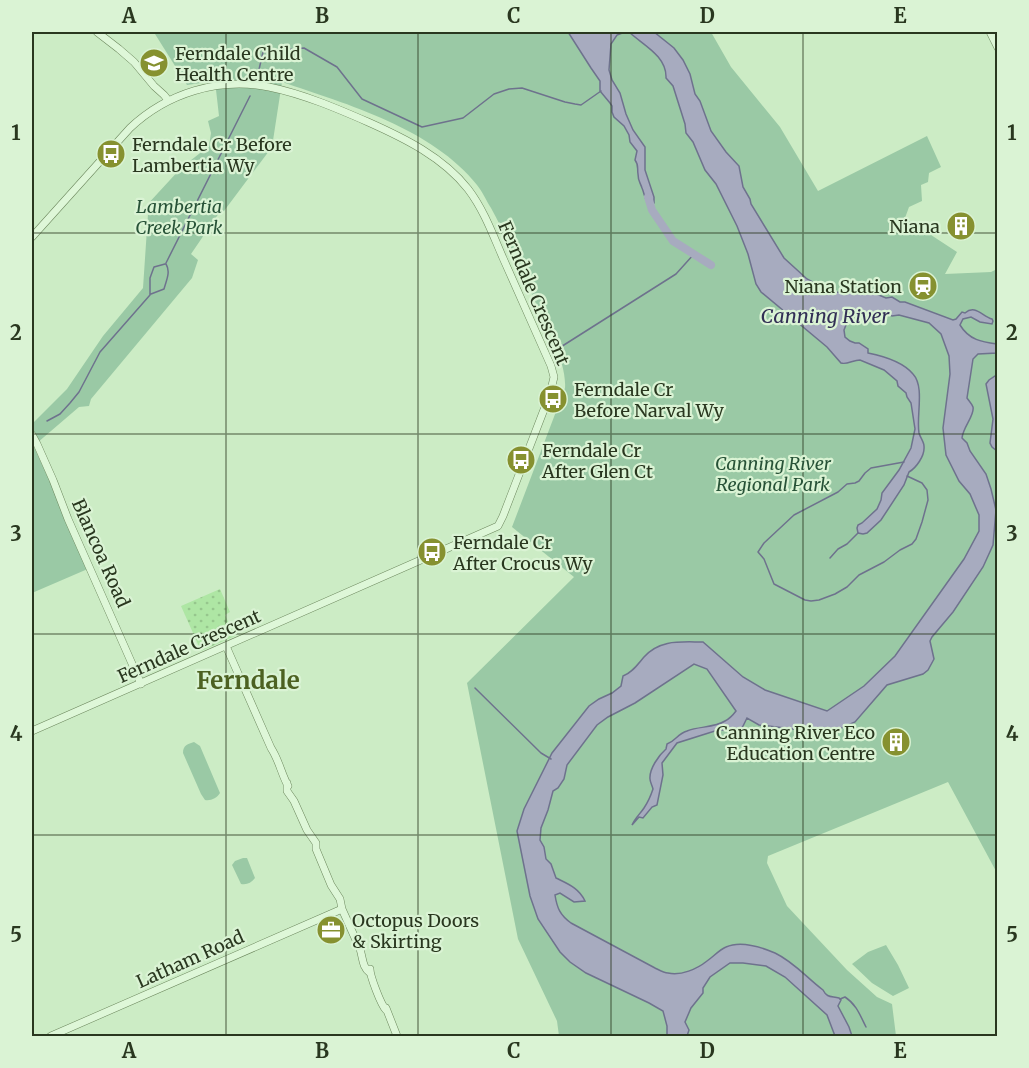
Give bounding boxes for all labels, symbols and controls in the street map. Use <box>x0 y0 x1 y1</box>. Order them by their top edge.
text: A <box>121 3 137 28</box>
text: B <box>315 3 329 28</box>
text: C <box>507 3 521 28</box>
text: D <box>699 3 715 28</box>
text: E <box>893 3 907 28</box>
place label: Ferndale Child Health Centre <box>175 42 301 86</box>
school or university icon: Ferndale Child Health Centre <box>138 47 170 79</box>
text: 1 <box>11 120 21 145</box>
text: 1 <box>1007 120 1017 145</box>
place label: Ferndale Cr Before Lambertia Wy <box>132 133 292 177</box>
bus stop icon: Ferndale Cr Before Lambertia Wy <box>95 138 127 170</box>
park label: Lambertia Creek Park <box>135 195 223 239</box>
building icon: Niana <box>945 210 977 242</box>
place label: Niana <box>889 215 940 238</box>
street label: Ferndale Crescent <box>493 217 575 369</box>
station icon: Niana Station <box>907 270 939 302</box>
place label: Niana Station <box>784 275 902 298</box>
water label: Canning River <box>761 303 890 328</box>
text: 2 <box>10 320 22 345</box>
text: 2 <box>1006 320 1018 345</box>
place label: Ferndale Cr Before Narval Wy <box>574 378 724 422</box>
bus stop icon: Ferndale Cr Before Narval Wy <box>537 383 569 415</box>
place label: Ferndale Cr After Glen Ct <box>541 439 653 483</box>
bus stop icon: Ferndale Cr After Glen Ct <box>505 444 537 476</box>
park label: Canning River Regional Park <box>715 452 832 496</box>
street label: Blancoa Road <box>67 495 135 611</box>
text: 3 <box>10 521 22 546</box>
text: 3 <box>1006 521 1018 546</box>
place label: Ferndale Cr After Crocus Wy <box>452 531 593 575</box>
bus stop icon: Ferndale Cr After Crocus Wy <box>416 536 448 568</box>
street label: Ferndale Crescent <box>114 605 264 687</box>
district label: Ferndale <box>196 666 300 694</box>
text: 4 <box>10 721 23 746</box>
place label: Canning River Eco Education Centre <box>716 721 875 765</box>
text: 4 <box>1006 721 1019 746</box>
building icon: Canning River Eco Education Centre <box>880 726 912 758</box>
place label: Octopus Doors & Skirting <box>352 909 479 953</box>
office icon: Octopus Doors & Skirting <box>315 914 347 946</box>
text: 5 <box>10 922 22 947</box>
text: 5 <box>1006 922 1018 947</box>
street label: Latham Road <box>133 925 248 993</box>
text: A <box>121 1038 137 1063</box>
text: B <box>315 1038 329 1063</box>
text: C <box>507 1038 521 1063</box>
text: D <box>699 1038 715 1063</box>
text: E <box>893 1038 907 1063</box>

